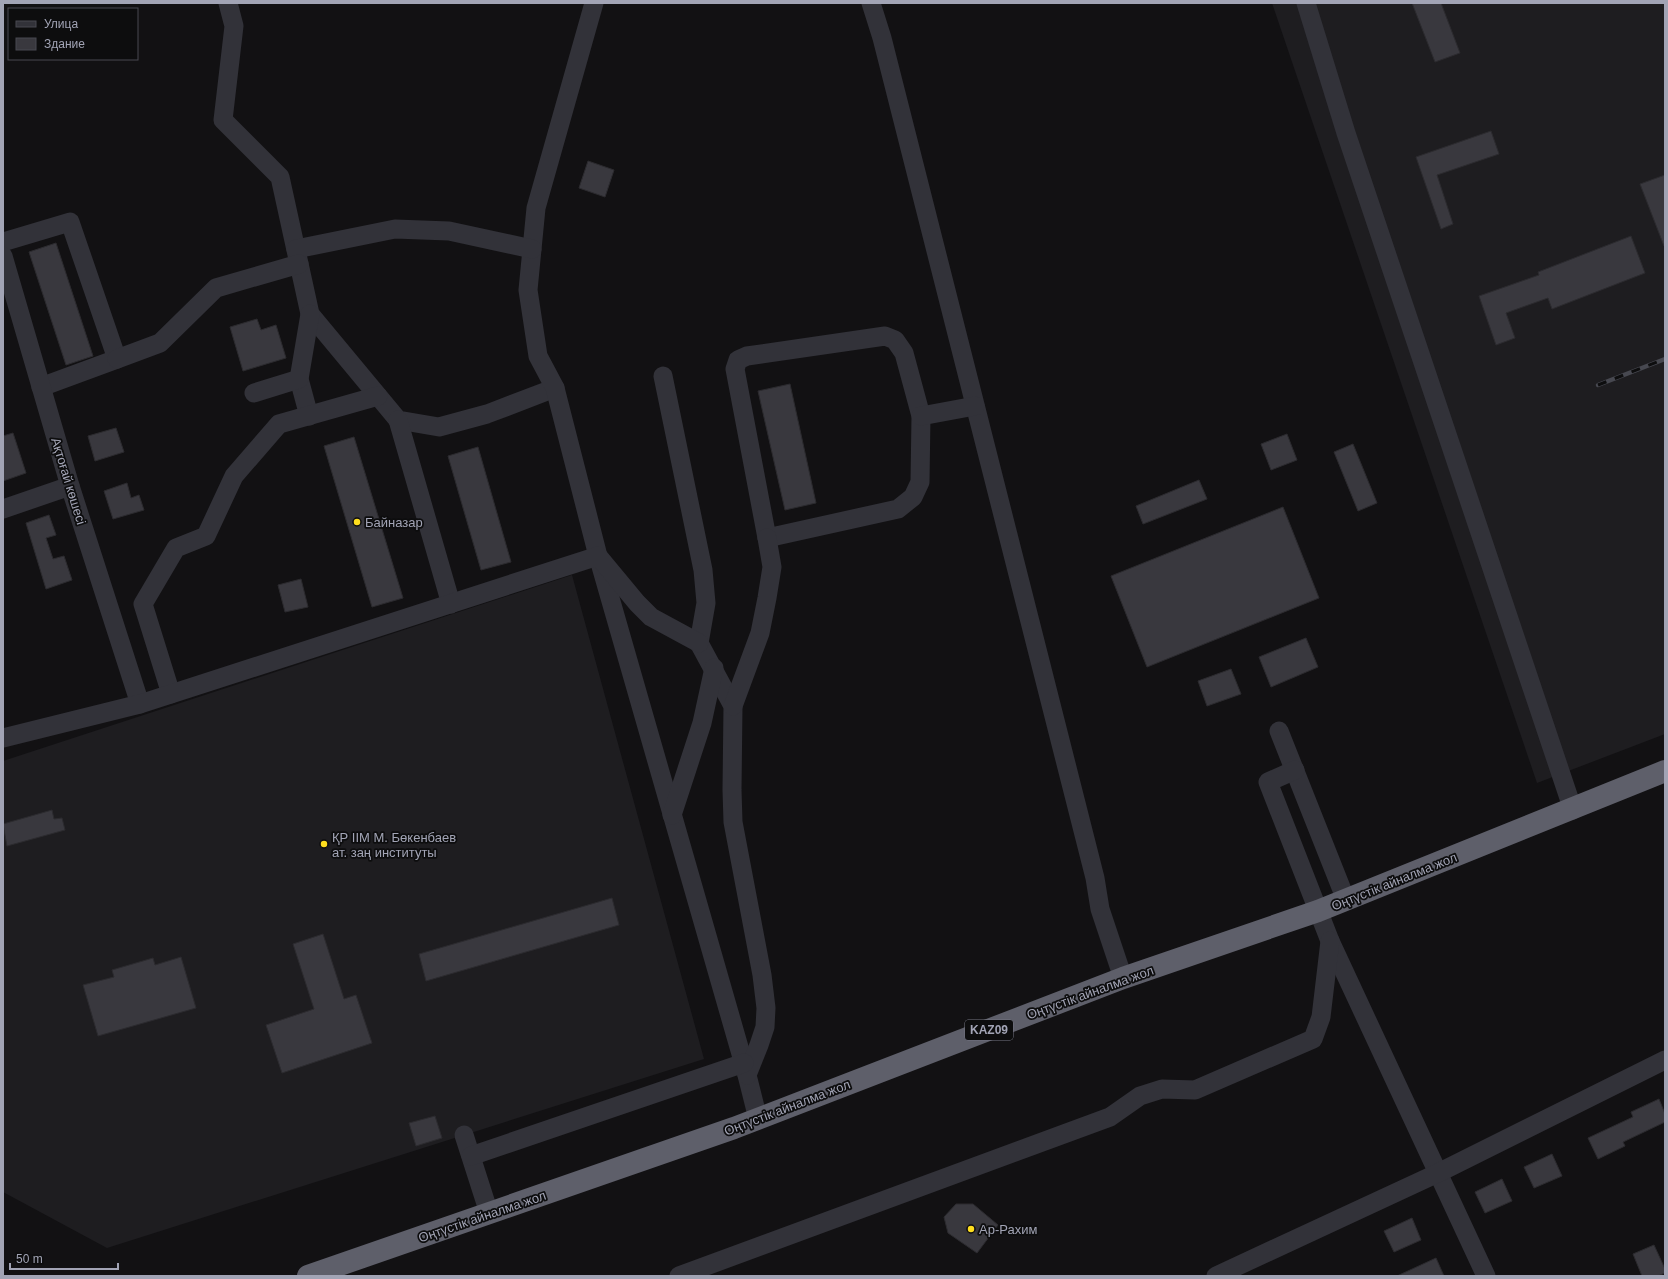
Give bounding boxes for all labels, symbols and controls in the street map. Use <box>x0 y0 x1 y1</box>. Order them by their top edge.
legend <box>8 8 138 60</box>
text: Улица <box>44 17 78 31</box>
text: Здание <box>44 37 85 51</box>
street label: Ақтоғай көшесі <box>48 436 89 527</box>
place label: Байназар <box>365 515 423 530</box>
marker: Байназар <box>352 517 362 527</box>
place label: ҚР ІІМ М. Бөкенбаев ат. заң институты <box>332 830 456 860</box>
marker: ҚР ІІМ М. Бөкенбаев ат. заң институты <box>319 839 329 849</box>
street label: Оңтүстік айналма жол <box>1329 849 1459 913</box>
street label: Оңтүстік айналма жол <box>1025 963 1156 1022</box>
road number: KAZ09 <box>965 1020 1013 1040</box>
street label: Оңтүстік айналма жол <box>722 1076 852 1138</box>
street label: Оңтүстік айналма жол <box>416 1188 548 1245</box>
place label: Ар-Рахим <box>979 1222 1037 1237</box>
marker: Ар-Рахим <box>966 1224 976 1234</box>
scale bar <box>10 1245 118 1271</box>
text: 50 m <box>16 1252 43 1266</box>

